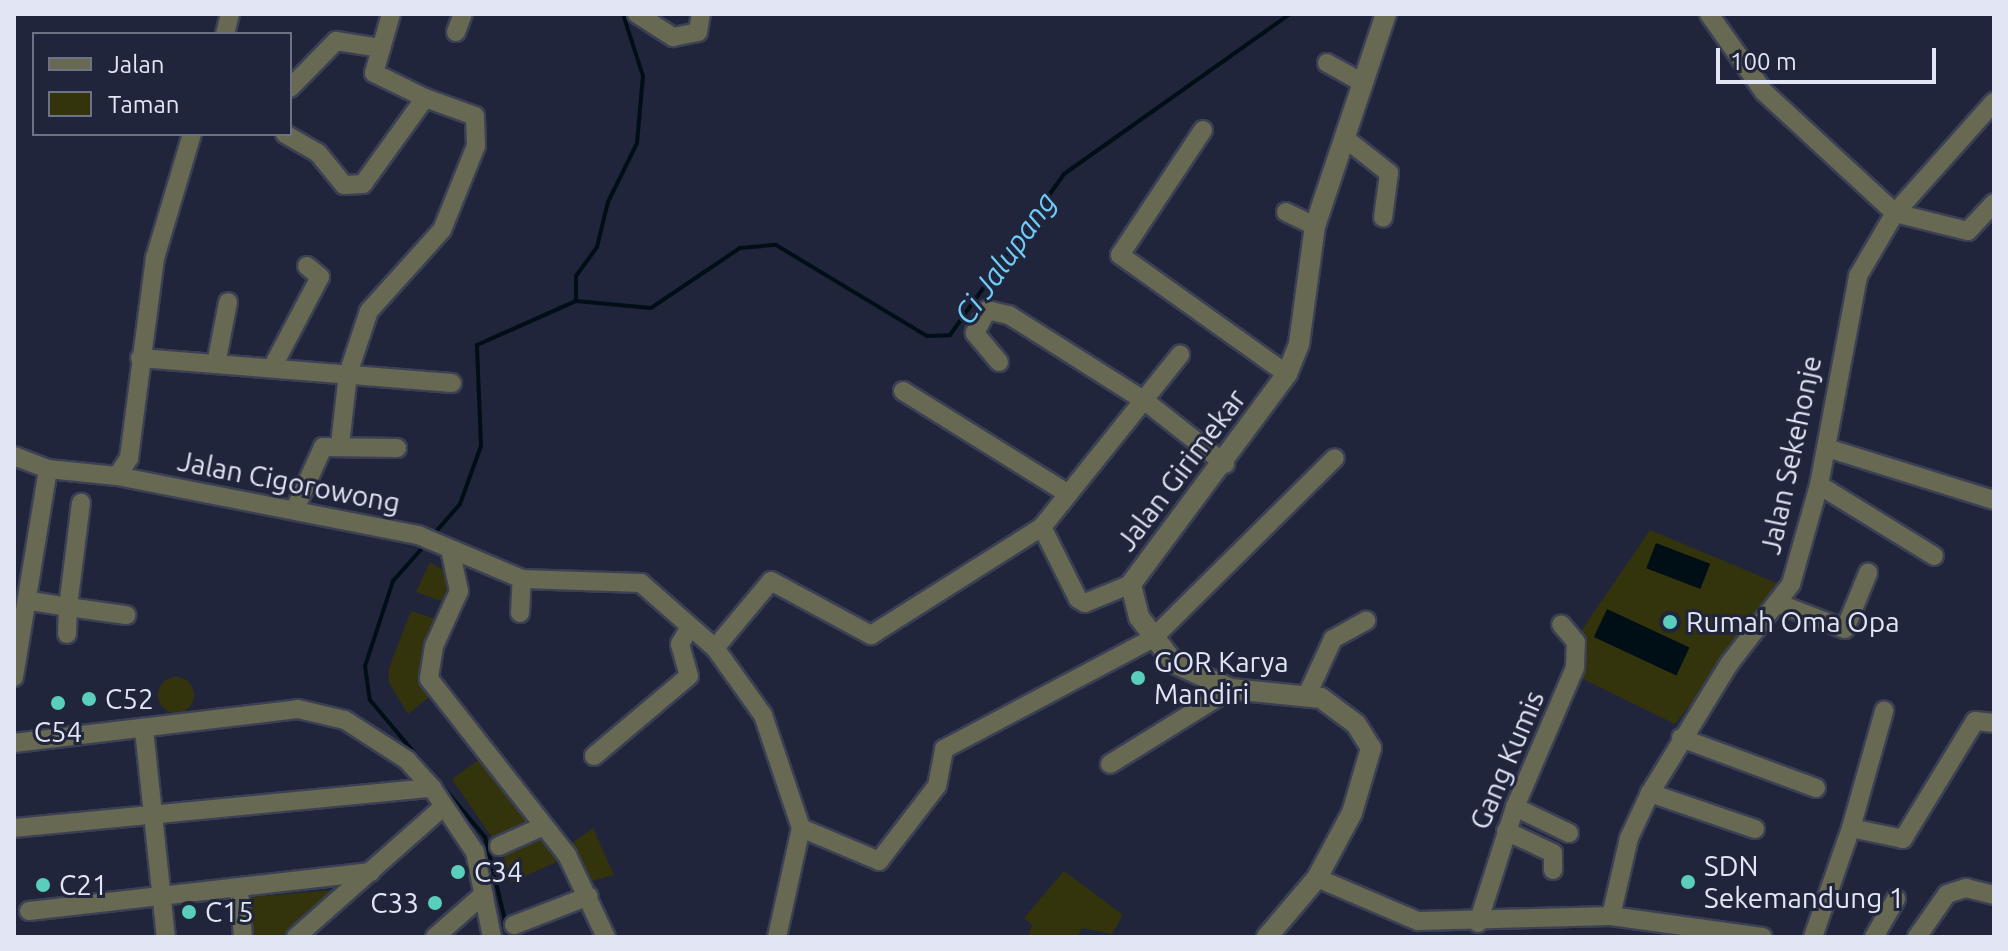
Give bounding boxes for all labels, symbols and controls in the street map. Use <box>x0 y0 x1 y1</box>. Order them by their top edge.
legend <box>32 32 292 136</box>
scale bar <box>1720 32 1940 82</box>
text: 100 m <box>1730 48 1797 75</box>
text: Jalan <box>108 51 165 78</box>
text: Taman <box>108 91 180 118</box>
water label: Ci Jalupang <box>946 185 1064 331</box>
street label: Jalan Sekehonje <box>1754 353 1828 557</box>
street label: Jalan Girimekar <box>1109 382 1253 558</box>
street label: Jalan Cigorowong <box>175 444 403 520</box>
place label: Rumah Oma Opa <box>1686 605 1900 639</box>
marker: Rumah Oma Opa <box>1661 613 1679 631</box>
place label: GOR Karya Mandiri <box>1154 645 1289 711</box>
marker: GOR Karya Mandiri <box>1129 669 1147 687</box>
place label: C52 <box>105 682 154 716</box>
street label: Gang Kumis <box>1463 686 1551 834</box>
marker: C52 <box>80 690 98 708</box>
marker: C54 <box>49 694 67 712</box>
place label: C54 <box>34 715 82 749</box>
place label: SDN Sekemandung 1 <box>1704 849 1904 915</box>
place label: C34 <box>474 855 523 889</box>
marker: C34 <box>449 863 467 881</box>
place label: C21 <box>59 868 108 902</box>
marker: SDN Sekemandung 1 <box>1679 873 1697 891</box>
marker: C21 <box>34 876 52 894</box>
place label: C33 <box>370 886 419 920</box>
marker: C33 <box>426 894 444 912</box>
place label: C15 <box>205 895 254 929</box>
marker: C15 <box>180 903 198 921</box>

